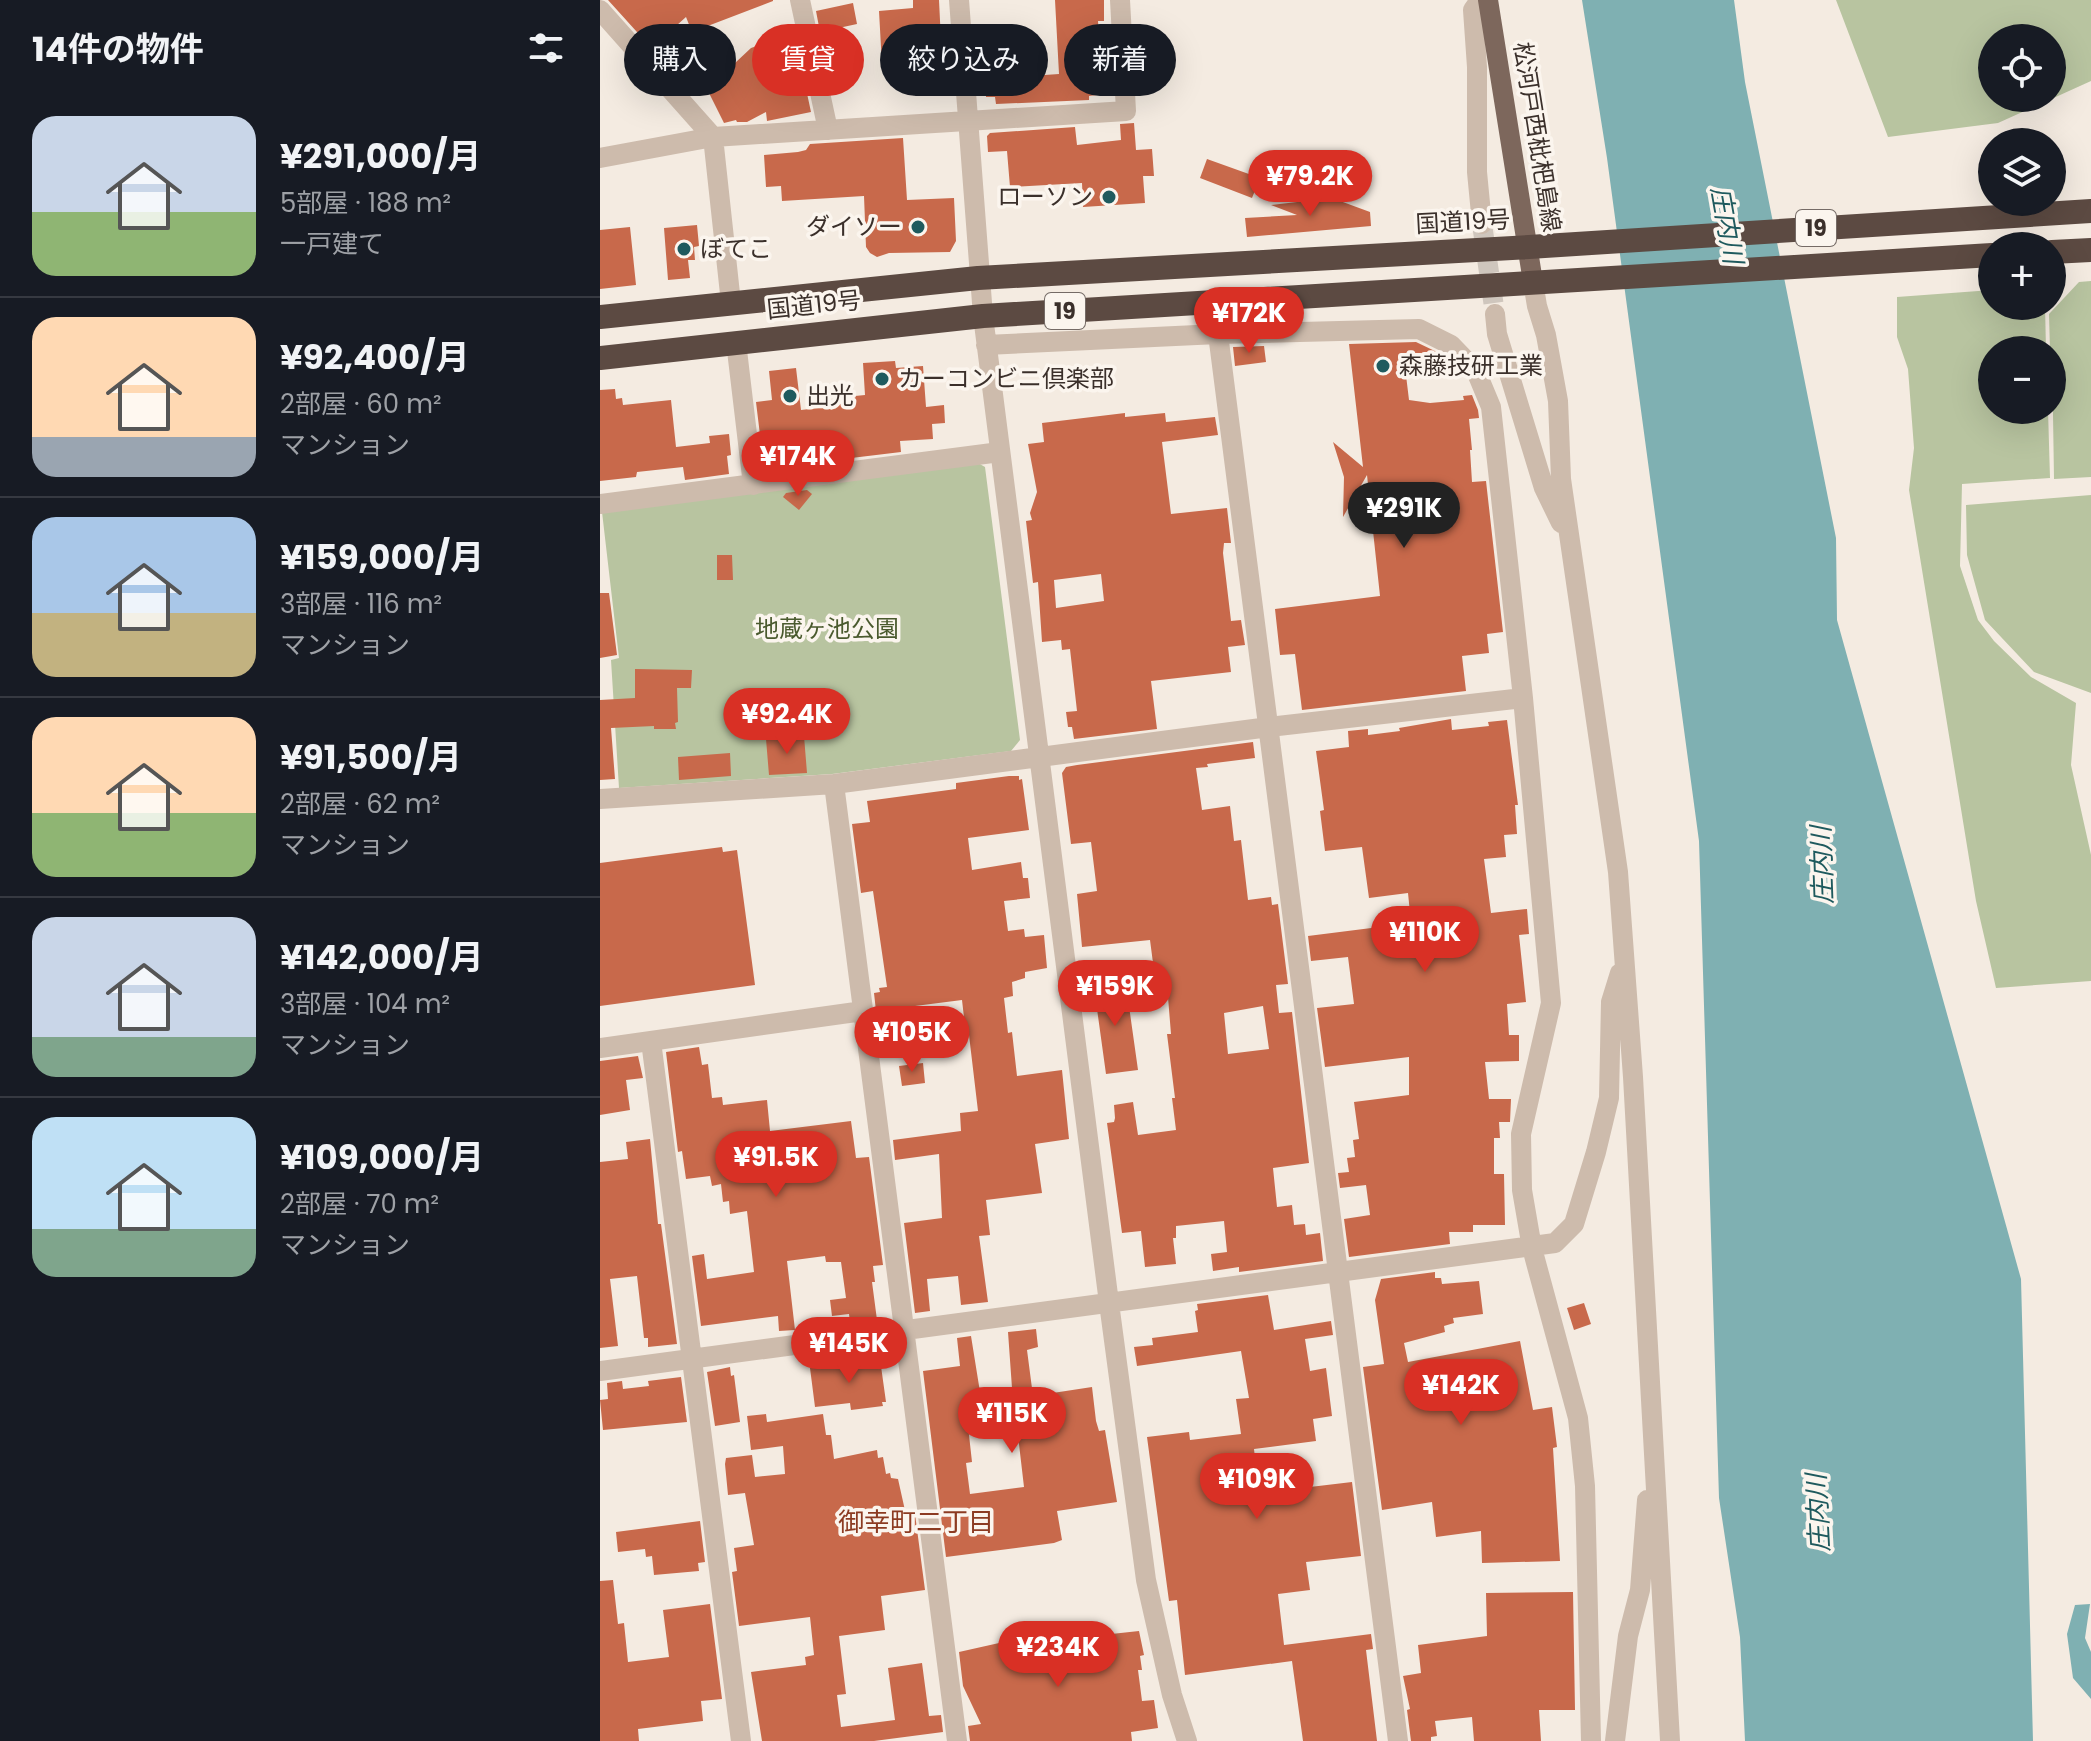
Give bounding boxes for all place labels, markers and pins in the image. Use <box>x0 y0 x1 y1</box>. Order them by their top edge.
pin: ¥79.2K <box>1245 150 1375 218</box>
place label: ローソン <box>997 180 1093 213</box>
marker: ローソン <box>1100 188 1118 206</box>
place label: ダイソー <box>806 210 902 243</box>
marker: ダイソー <box>909 218 927 236</box>
place label: ぼてこ <box>700 232 772 265</box>
marker: ぼてこ <box>675 240 693 258</box>
pin: ¥172K <box>1193 287 1305 355</box>
place label: 森藤技研工業 <box>1399 349 1543 382</box>
marker: 森藤技研工業 <box>1374 357 1392 375</box>
place label: カーコンビニ倶楽部 <box>898 362 1114 395</box>
marker: カーコンビニ倶楽部 <box>873 370 891 388</box>
place label: 出光 <box>806 379 854 412</box>
marker: 出光 <box>781 387 799 405</box>
pin: ¥174K <box>742 430 854 498</box>
pin: ¥291K <box>1348 482 1460 550</box>
pin: ¥92.4K <box>722 688 852 756</box>
pin: ¥110K <box>1369 906 1481 974</box>
pin: ¥159K <box>1059 960 1171 1028</box>
pin: ¥105K <box>856 1006 968 1074</box>
pin: ¥91.5K <box>711 1131 841 1199</box>
pin: ¥145K <box>793 1317 905 1385</box>
pin: ¥142K <box>1405 1359 1517 1427</box>
pin: ¥115K <box>956 1387 1068 1455</box>
pin: ¥109K <box>1201 1453 1313 1521</box>
pin: ¥234K <box>1002 1621 1114 1689</box>

